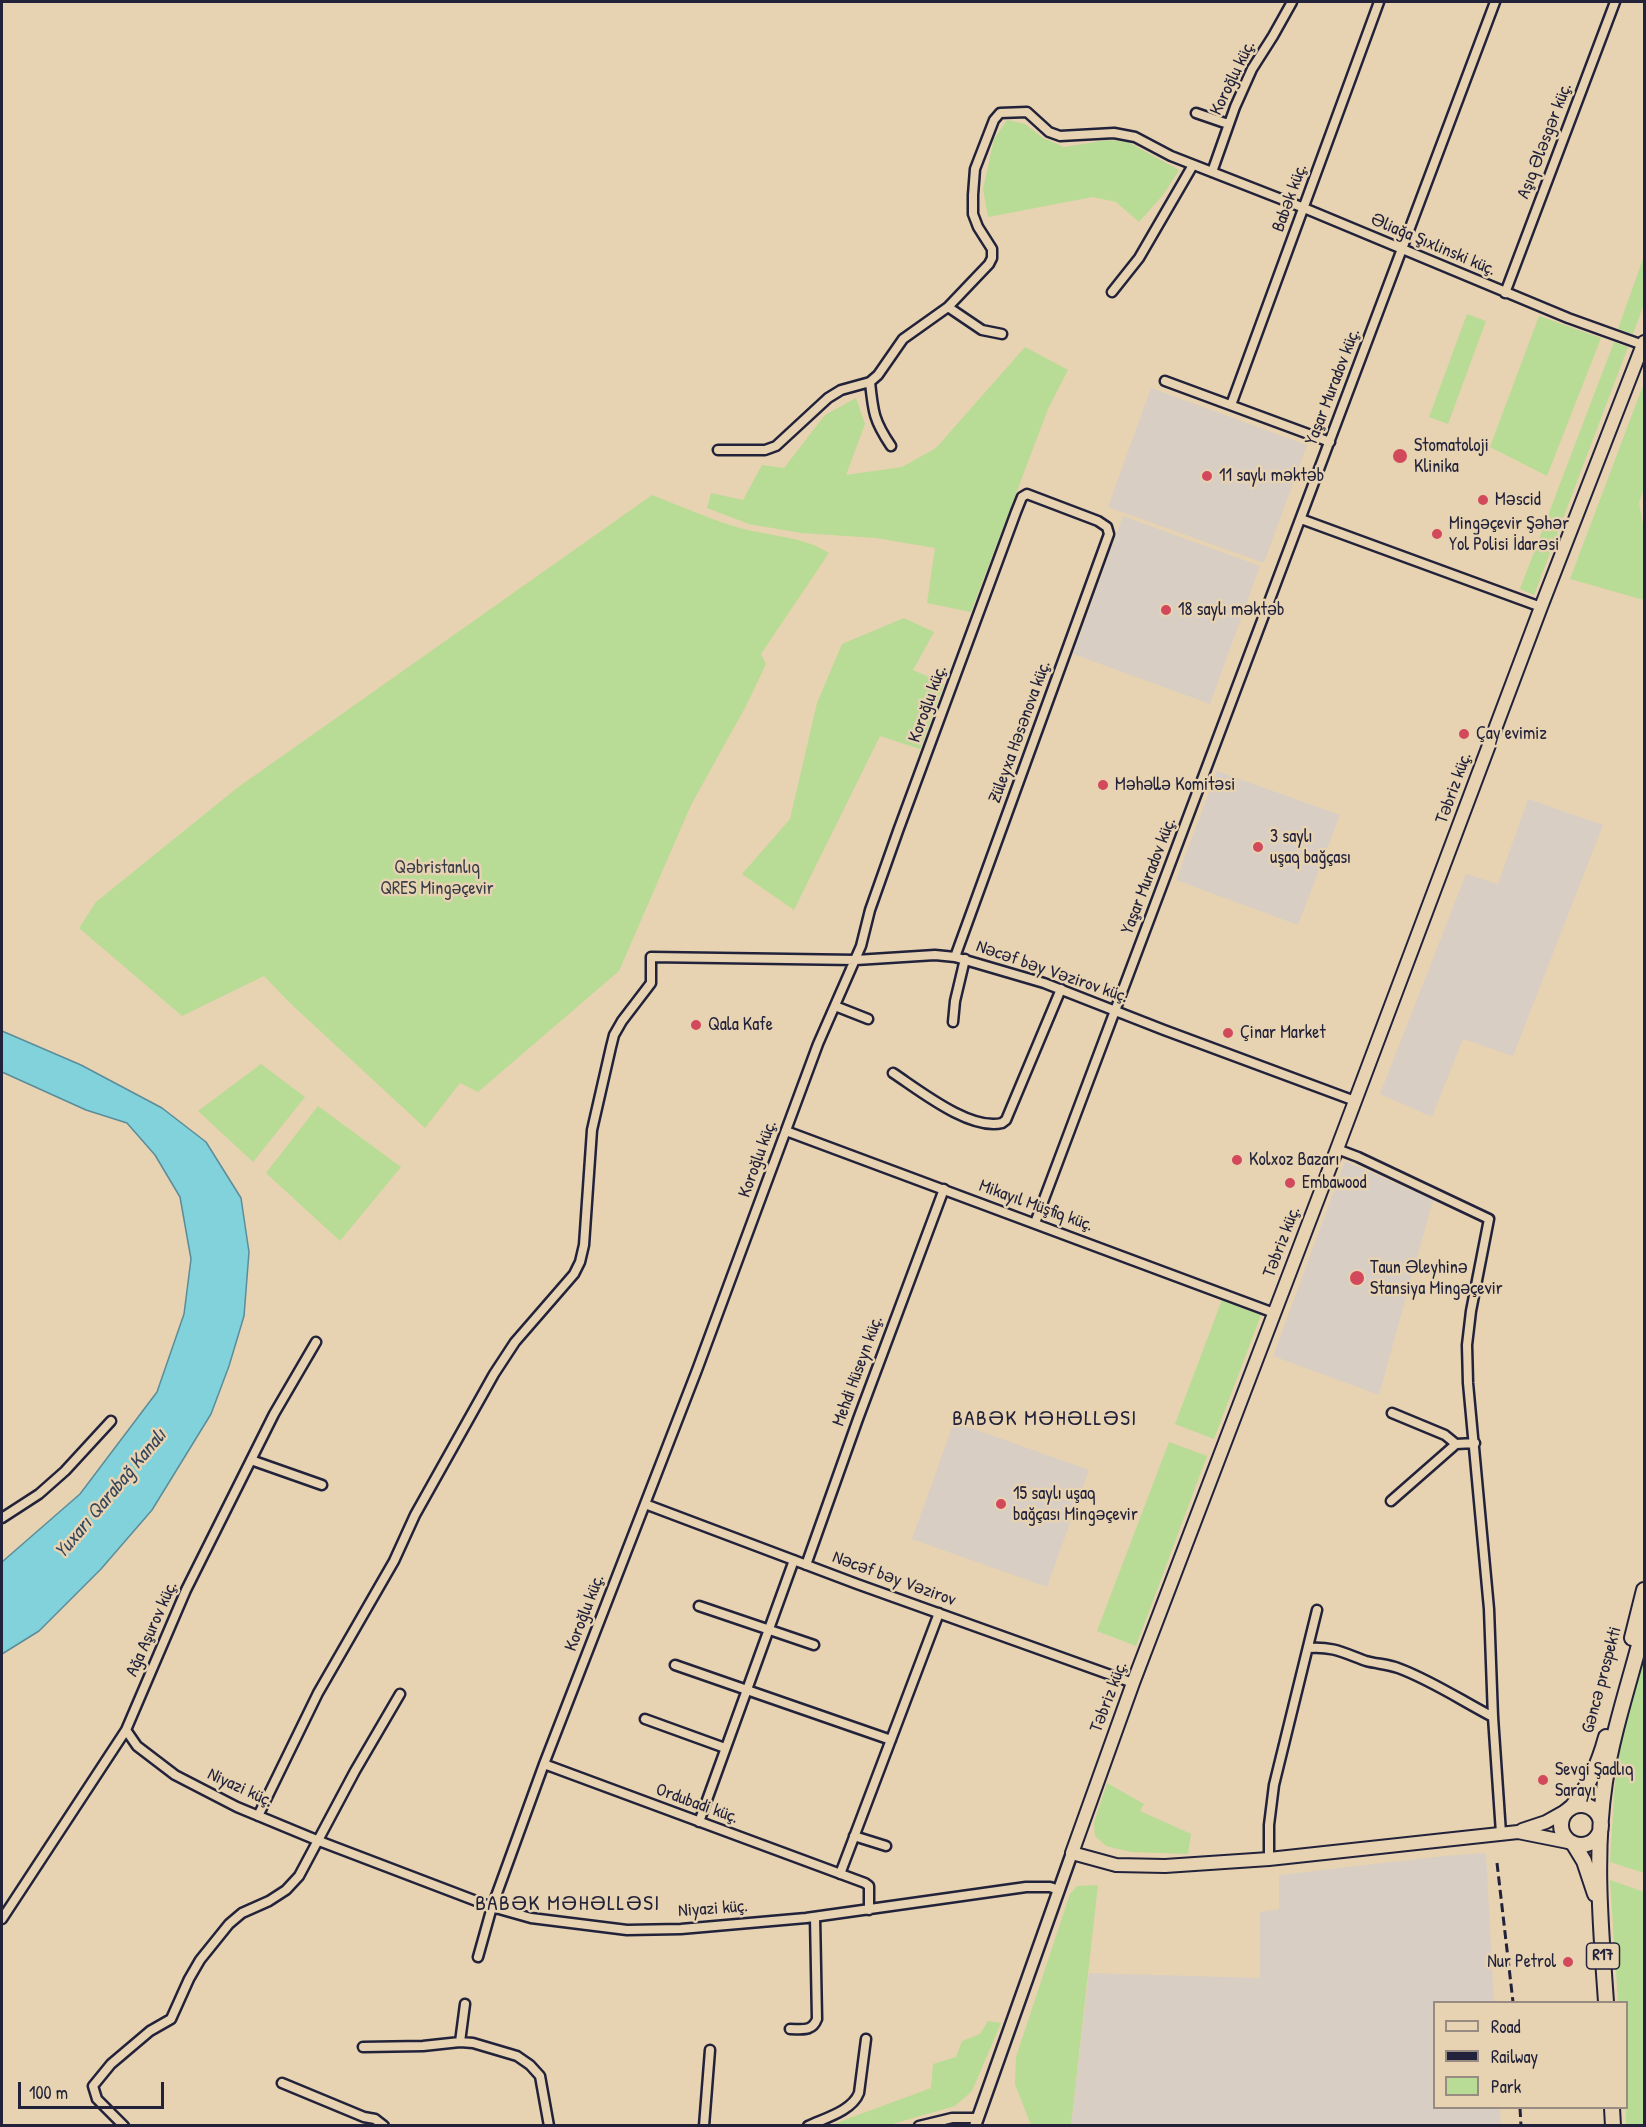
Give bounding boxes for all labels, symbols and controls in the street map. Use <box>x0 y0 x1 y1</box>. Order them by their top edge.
street label: Koroğlu küç. <box>1206 37 1260 119</box>
street label: Aşıq Ələsgər küç. <box>1513 80 1577 202</box>
street label: Babək küç. <box>1268 161 1312 235</box>
street label: Əliağa Şıxlinski küç. <box>1367 209 1499 281</box>
street label: Yaşar Muradov küç. <box>1301 326 1365 448</box>
place label: Stomatoloji Klinika <box>1414 435 1489 478</box>
marker: Stomatoloji Klinika <box>1391 447 1409 465</box>
place label: 11 saylı məktəb <box>1219 465 1324 487</box>
marker: 11 saylı məktəb <box>1200 469 1214 483</box>
place label: Məscid <box>1495 489 1541 511</box>
marker: Məscid <box>1476 493 1490 507</box>
place label: Mingəçevir Şəhər Yol Polisi İdarəsi <box>1449 513 1569 556</box>
marker: Mingəçevir Şəhər Yol Polisi İdarəsi <box>1430 527 1444 541</box>
place label: 18 saylı məktəb <box>1178 599 1284 621</box>
marker: 18 saylı məktəb <box>1159 603 1173 617</box>
street label: Züleyxa Həsənova küç. <box>984 658 1056 806</box>
street label: Koroğlu küç. <box>904 662 952 746</box>
place label: Çay evimiz <box>1476 723 1547 745</box>
marker: Çay evimiz <box>1457 727 1471 741</box>
street label: Təbriz küç. <box>1431 749 1477 827</box>
place label: Məhəllə Komitəsi <box>1115 774 1235 796</box>
marker: Məhəllə Komitəsi <box>1096 778 1110 792</box>
street label: Yaşar Muradov küç. <box>1117 815 1181 937</box>
place label: 3 saylı uşaq bağçası <box>1270 826 1351 868</box>
marker: 3 saylı uşaq bağçası <box>1251 840 1265 854</box>
park label: Qəbristanlıq QRES Mingəçevir <box>380 857 494 900</box>
street label: Nəcəf bəy Vəzirov küç. <box>973 936 1131 1008</box>
place label: Qala Kafe <box>708 1014 773 1036</box>
marker: Qala Kafe <box>689 1018 703 1032</box>
place label: Çinar Market <box>1240 1022 1326 1044</box>
marker: Çinar Market <box>1221 1026 1235 1040</box>
street label: Koroğlu küç. <box>734 1117 782 1201</box>
place label: Kolxoz Bazarı <box>1249 1149 1340 1171</box>
marker: Kolxoz Bazarı <box>1230 1153 1244 1167</box>
place label: Embawood <box>1302 1172 1367 1194</box>
street label: Mikayıl Müşfiq küç. <box>976 1175 1096 1237</box>
marker: Embawood <box>1283 1176 1297 1190</box>
street label: Təbriz küç. <box>1259 1204 1305 1280</box>
place label: Taun Əleyhinə Stansiya Mingəçevir <box>1370 1257 1503 1300</box>
marker: Taun Əleyhinə Stansiya Mingəçevir <box>1348 1269 1366 1287</box>
street label: Mehdi Hüseyn küç. <box>828 1313 888 1429</box>
district label: BABƏK MƏHƏLLƏSI <box>952 1406 1138 1432</box>
water label: Yuxarı Qarabağ Kanalı <box>50 1424 172 1564</box>
place label: 15 saylı uşaq bağçası Mingəçevir <box>1013 1483 1138 1526</box>
marker: 15 saylı uşaq bağçası Mingəçevir <box>994 1497 1008 1511</box>
street label: Nəcəf bəy Vəzirov <box>829 1547 959 1611</box>
street label: Koroğlu küç. <box>560 1572 610 1654</box>
street label: Ağa Aşurov küç. <box>121 1578 183 1680</box>
street label: Gəncə prospekti <box>1577 1624 1627 1736</box>
street label: Təbriz küç. <box>1086 1659 1132 1735</box>
place label: Sevgi Şadlıq Sarayı <box>1555 1759 1633 1802</box>
street label: Niyazi küç. <box>204 1763 276 1813</box>
marker: Sevgi Şadlıq Sarayı <box>1536 1773 1550 1787</box>
street label: Ordubadi küç. <box>653 1779 741 1829</box>
district label: BABƏK MƏHƏLLƏSI <box>475 1891 661 1917</box>
street label: Niyazi küç. <box>678 1896 748 1922</box>
road number: R17 <box>1586 1943 1620 1969</box>
place label: Nur Petrol <box>1487 1951 1556 1973</box>
marker: Nur Petrol <box>1561 1955 1575 1969</box>
legend <box>1433 2001 1628 2109</box>
text: Road <box>1491 2014 1521 2039</box>
text: Railway <box>1491 2044 1538 2069</box>
scale bar <box>21 2070 166 2108</box>
text: Park <box>1491 2074 1521 2099</box>
text: 100 m <box>29 2080 68 2105</box>

